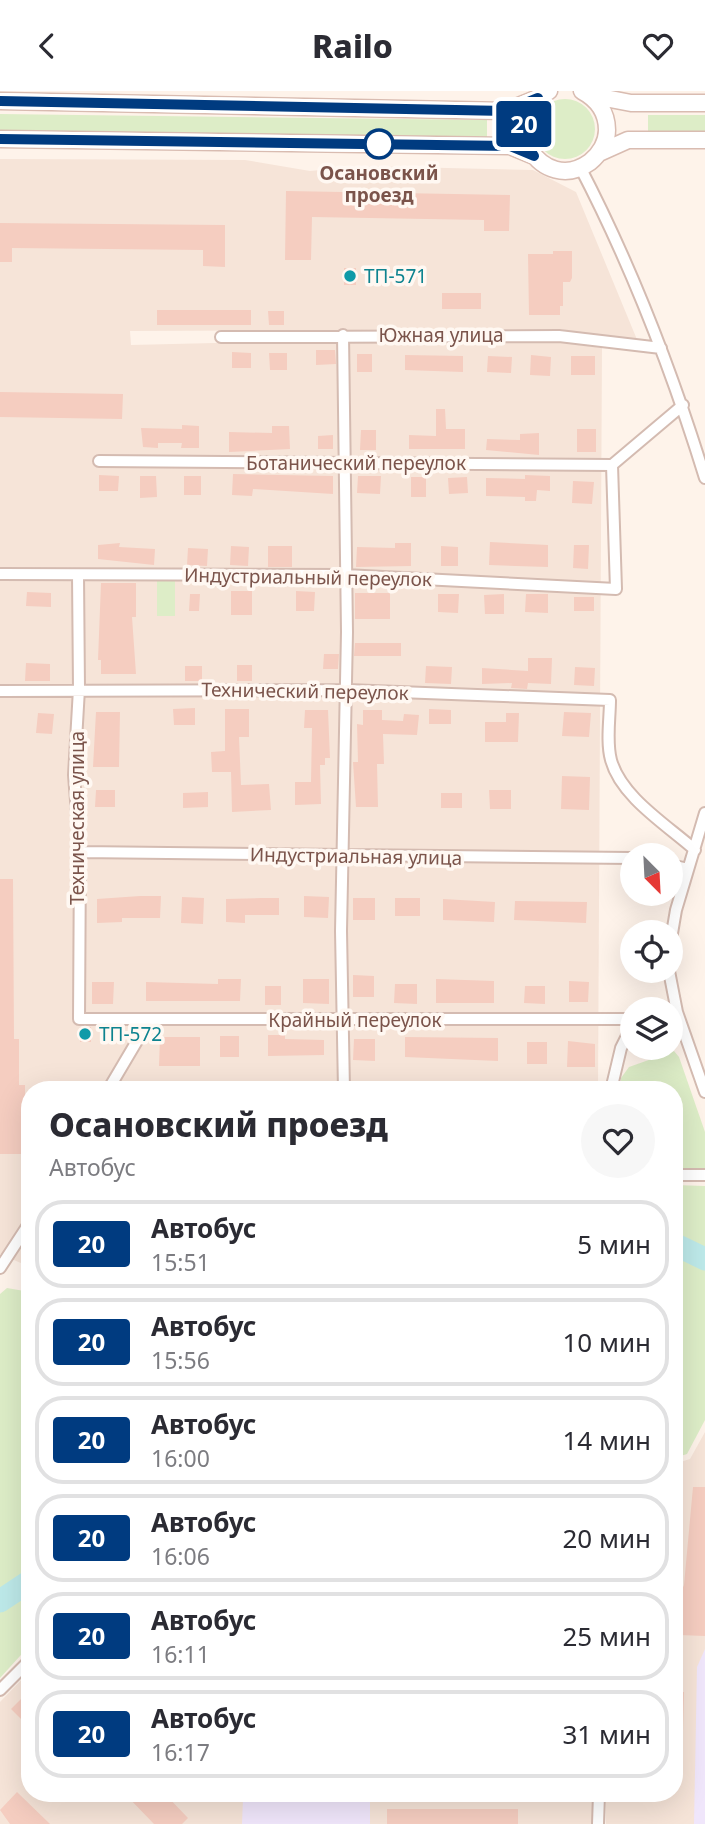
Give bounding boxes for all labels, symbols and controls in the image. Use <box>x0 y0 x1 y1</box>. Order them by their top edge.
text: Railo <box>312 24 393 67</box>
icon: back <box>28 27 66 65</box>
icon: heart <box>639 27 677 65</box>
line badge: 20 <box>492 101 556 147</box>
text: 20 <box>510 107 538 140</box>
marker: Осановский проезд <box>364 129 394 159</box>
place label: Осановский проезд <box>320 160 438 208</box>
place label: ТП-571 <box>364 263 427 289</box>
marker: ТП-571 <box>342 268 358 284</box>
street label: Южная улица <box>378 322 504 348</box>
street label: Ботанический переулок <box>246 450 466 476</box>
street label: Индустриальный переулок <box>184 562 432 592</box>
street label: Технический переулок <box>201 676 409 706</box>
street label: Техническая улица <box>64 731 90 905</box>
street label: Индустриальная улица <box>250 841 462 871</box>
north arrow <box>620 843 682 907</box>
map controls <box>620 843 683 1060</box>
button: locate <box>620 920 683 983</box>
button: layers <box>620 997 683 1060</box>
street label: Крайный переулок <box>268 1007 442 1033</box>
place label: ТП-572 <box>99 1021 162 1047</box>
marker: ТП-572 <box>77 1026 93 1042</box>
text: Осановский проезд <box>49 1102 388 1147</box>
button: heart <box>581 1104 655 1178</box>
text: Автобус <box>49 1151 136 1183</box>
text: Автобус <box>151 1210 256 1246</box>
text: 5 мин <box>577 1226 651 1262</box>
text: 20 <box>78 1227 105 1260</box>
text: 15:51 <box>151 1246 210 1278</box>
text: Автобус <box>151 1308 256 1344</box>
text: 10 мин <box>562 1324 651 1360</box>
text: 20 <box>78 1325 105 1358</box>
text: 15:56 <box>151 1344 210 1376</box>
text: Автобус <box>151 1406 256 1442</box>
text: 14 мин <box>562 1422 651 1458</box>
text: 20 <box>78 1423 105 1456</box>
text: 16:00 <box>151 1442 210 1474</box>
text: Автобус <box>151 1504 256 1540</box>
text: 20 мин <box>562 1520 651 1556</box>
text: 20 <box>78 1521 105 1554</box>
text: 16:06 <box>151 1540 210 1572</box>
text: Автобус <box>151 1602 256 1638</box>
text: 25 мин <box>562 1618 651 1654</box>
text: 20 <box>78 1619 105 1652</box>
text: 16:11 <box>151 1638 210 1670</box>
text: Автобус <box>151 1700 256 1736</box>
text: 31 мин <box>562 1716 651 1752</box>
text: 20 <box>78 1717 105 1750</box>
text: 16:17 <box>151 1736 210 1768</box>

